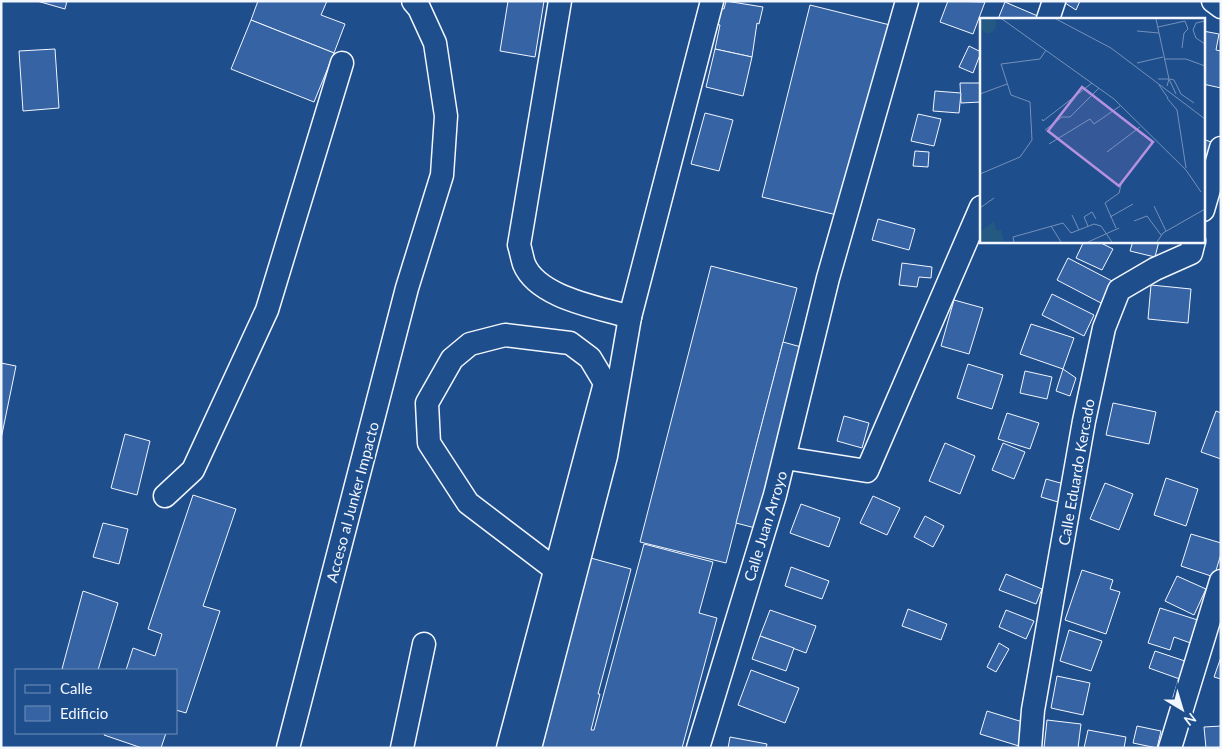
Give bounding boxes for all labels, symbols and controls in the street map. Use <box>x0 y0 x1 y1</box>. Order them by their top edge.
inset map <box>980 18 1204 242</box>
street label: Calle Eduardo Kercado <box>1054 397 1098 547</box>
street label: Acceso al Junker Impacto <box>322 420 382 584</box>
street label: Calle Juan Arroyo <box>740 469 790 583</box>
legend <box>15 669 178 734</box>
text: Calle <box>60 679 93 697</box>
north arrow <box>1157 684 1207 734</box>
text: Edificio <box>60 704 108 722</box>
text: N <box>1181 710 1200 730</box>

